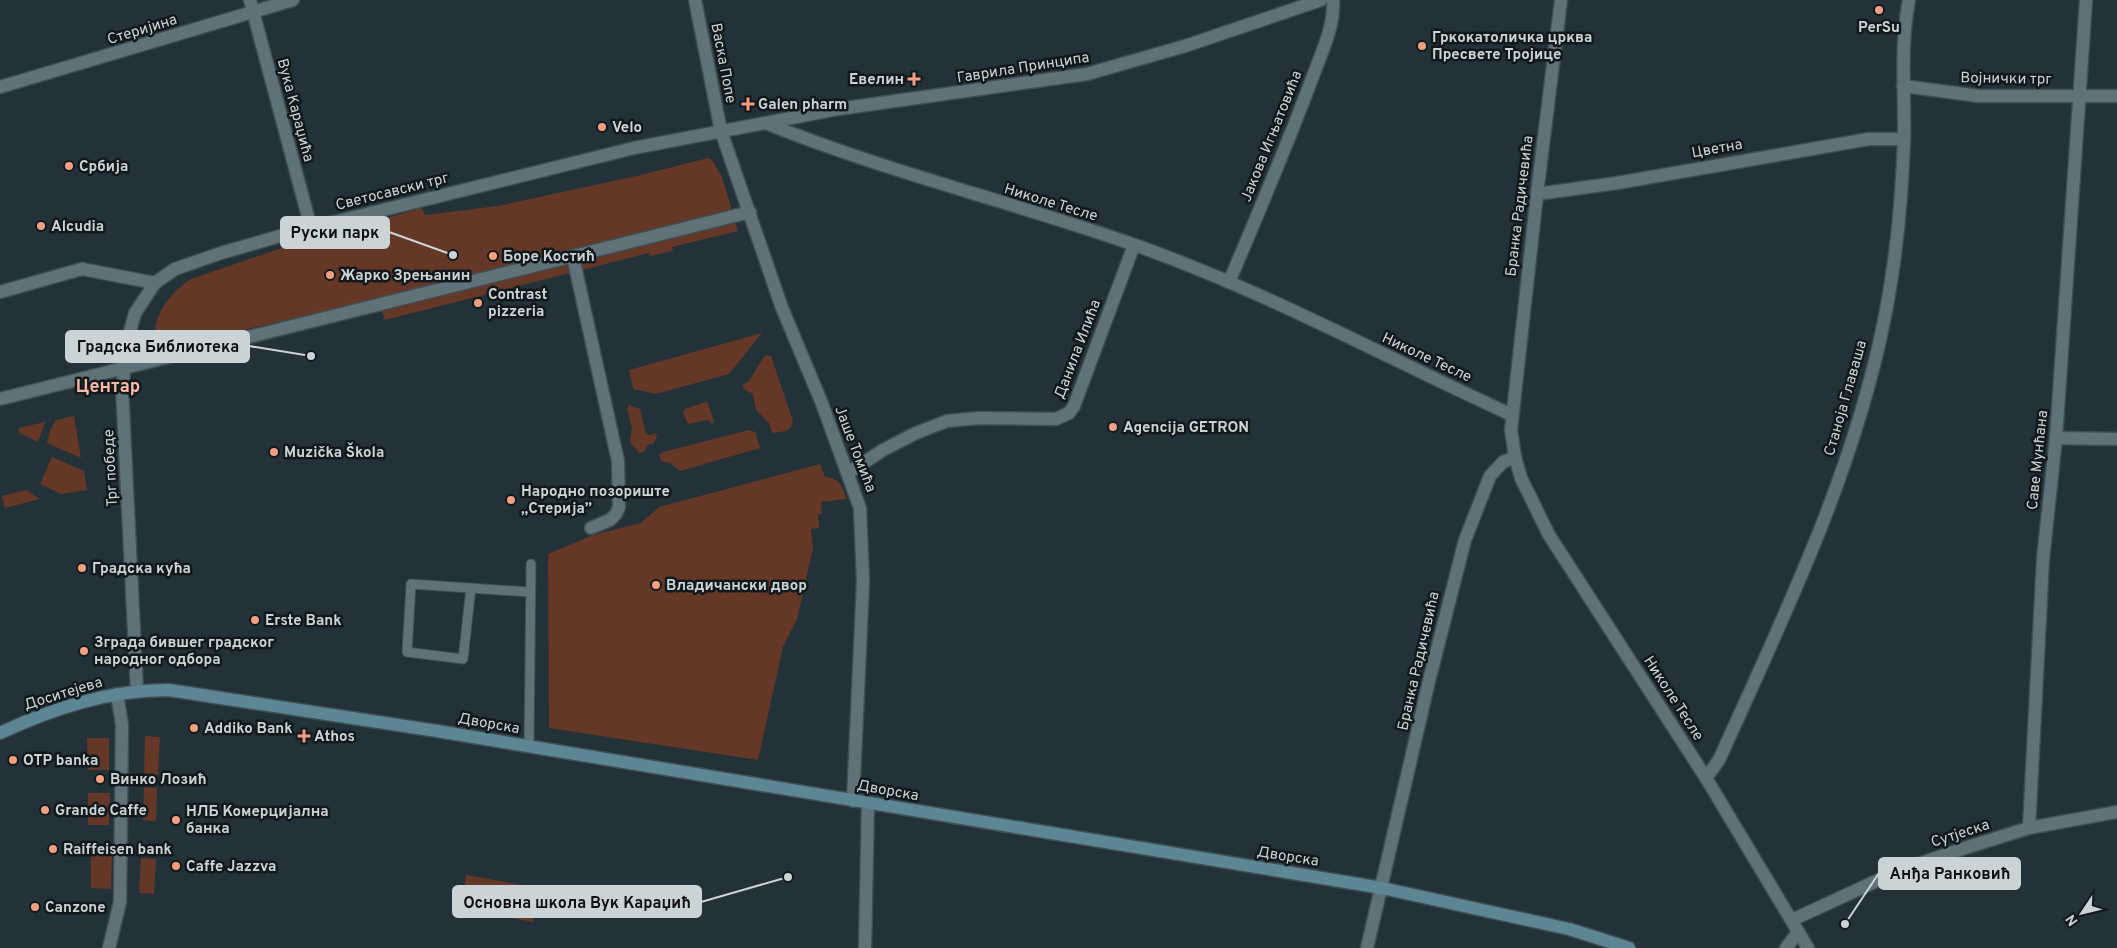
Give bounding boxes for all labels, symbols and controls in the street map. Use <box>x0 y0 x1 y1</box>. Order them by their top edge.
marker: PerSu <box>1873 4 1885 16</box>
street label: Стеријина <box>105 11 180 50</box>
place label: PerSu <box>1858 19 1900 38</box>
street label: Васка Попе <box>705 22 740 105</box>
place label: Гркокатоличка црква Пресвете Тројице <box>1432 29 1592 65</box>
marker: Гркокатоличка црква Пресвете Тројице <box>1416 40 1428 52</box>
street label: Гаврила Принципа <box>956 49 1091 88</box>
street label: Вука Караџића <box>272 57 317 164</box>
street label: Јакова Игњатовића <box>1237 68 1307 205</box>
street label: Војнички трг <box>1960 69 2052 90</box>
place label: Евелин <box>849 71 904 90</box>
marker: Евелин <box>908 73 920 85</box>
place label: Galen pharm <box>758 96 847 115</box>
marker: Galen pharm <box>742 98 754 110</box>
place label: Velo <box>612 119 642 138</box>
marker: Velo <box>596 121 608 133</box>
street label: Бранка Радичевића <box>1502 135 1539 278</box>
street label: Цветна <box>1690 136 1744 163</box>
place label: Србија <box>79 158 128 177</box>
marker: Србија <box>63 160 75 172</box>
street label: Светосавски трг <box>334 169 451 216</box>
street label: Николе Тесле <box>1001 180 1100 227</box>
callout: Руски парк <box>281 217 389 248</box>
place label: Alcudia <box>51 218 104 237</box>
marker: Alcudia <box>35 220 47 232</box>
text: Руски парк <box>291 224 379 244</box>
place label: Боре Костић <box>503 248 595 267</box>
marker: Боре Костић <box>487 250 499 262</box>
place label: Жарко Зрењанин <box>340 267 470 286</box>
marker: Жарко Зрењанин <box>324 269 336 281</box>
place label: Contrast pizzeria <box>488 286 547 322</box>
marker: Contrast pizzeria <box>472 297 484 309</box>
street label: Данила Илића <box>1051 297 1106 402</box>
street label: Николе Тесле <box>1378 329 1474 387</box>
callout: Градска Библиотека <box>66 331 249 362</box>
text: Градска Библиотека <box>77 338 239 358</box>
street label: Станоја Главаша <box>1821 338 1872 458</box>
district label: Центар <box>76 376 140 399</box>
street label: Јаше Томића <box>829 404 880 495</box>
street label: Саве Мунћана <box>2024 409 2053 511</box>
place label: Agencija GETRON <box>1123 419 1249 438</box>
marker: Agencija GETRON <box>1107 421 1119 433</box>
street label: Трг победе <box>100 429 123 507</box>
place label: Muzička Škola <box>284 442 384 463</box>
marker: Muzička Škola <box>268 446 280 458</box>
place label: Народно позориште „Стерија” <box>521 483 670 519</box>
marker: Народно позориште „Стерија” <box>505 494 517 506</box>
place label: Градска кућа <box>92 560 191 579</box>
marker: Градска кућа <box>76 562 88 574</box>
place label: Владичански двор <box>666 577 807 596</box>
marker: Владичански двор <box>650 579 662 591</box>
street label: Бранка Радичевића <box>1394 590 1445 733</box>
place label: Erste Bank <box>265 612 342 631</box>
marker: Erste Bank <box>249 614 261 626</box>
place label: Зграда бившег градског народног одбора <box>94 634 274 670</box>
marker: Зграда бившег градског народног одбора <box>78 645 90 657</box>
street label: Николе Тесле <box>1638 653 1707 745</box>
street label: Доситејева <box>22 674 105 715</box>
street label: Дворска <box>456 710 521 739</box>
place label: Addiko Bank <box>204 720 293 739</box>
marker: Addiko Bank <box>188 722 200 734</box>
place label: Athos <box>314 728 355 747</box>
marker: Athos <box>298 730 310 742</box>
place label: OTP banka <box>23 752 98 771</box>
marker: OTP banka <box>7 754 19 766</box>
place label: Винко Лозић <box>110 771 207 790</box>
marker: Винко Лозић <box>94 773 106 785</box>
street label: Дворска <box>855 777 920 806</box>
place label: Grande Caffe <box>55 802 147 821</box>
place label: НЛБ Комерцијална банка <box>186 803 329 839</box>
marker: Grande Caffe <box>39 804 51 816</box>
marker: НЛБ Комерцијална банка <box>170 814 182 826</box>
street label: Сутјеска <box>1929 816 1992 853</box>
place label: Raiffeisen bank <box>63 841 172 860</box>
marker: Raiffeisen bank <box>47 843 59 855</box>
street label: Дворска <box>1255 843 1320 872</box>
place label: Caffe Jazzva <box>186 858 276 877</box>
callout: Анђа Ранковић <box>1879 858 2020 889</box>
marker: Caffe Jazzva <box>170 860 182 872</box>
text: Анђа Ранковић <box>1890 865 2010 885</box>
callout: Основна школа Вук Караџић <box>453 886 701 917</box>
north arrow <box>2057 888 2107 938</box>
text: Основна школа Вук Караџић <box>463 894 691 914</box>
place label: Canzone <box>45 899 106 918</box>
marker: Canzone <box>29 901 41 913</box>
text: N <box>2063 911 2082 929</box>

